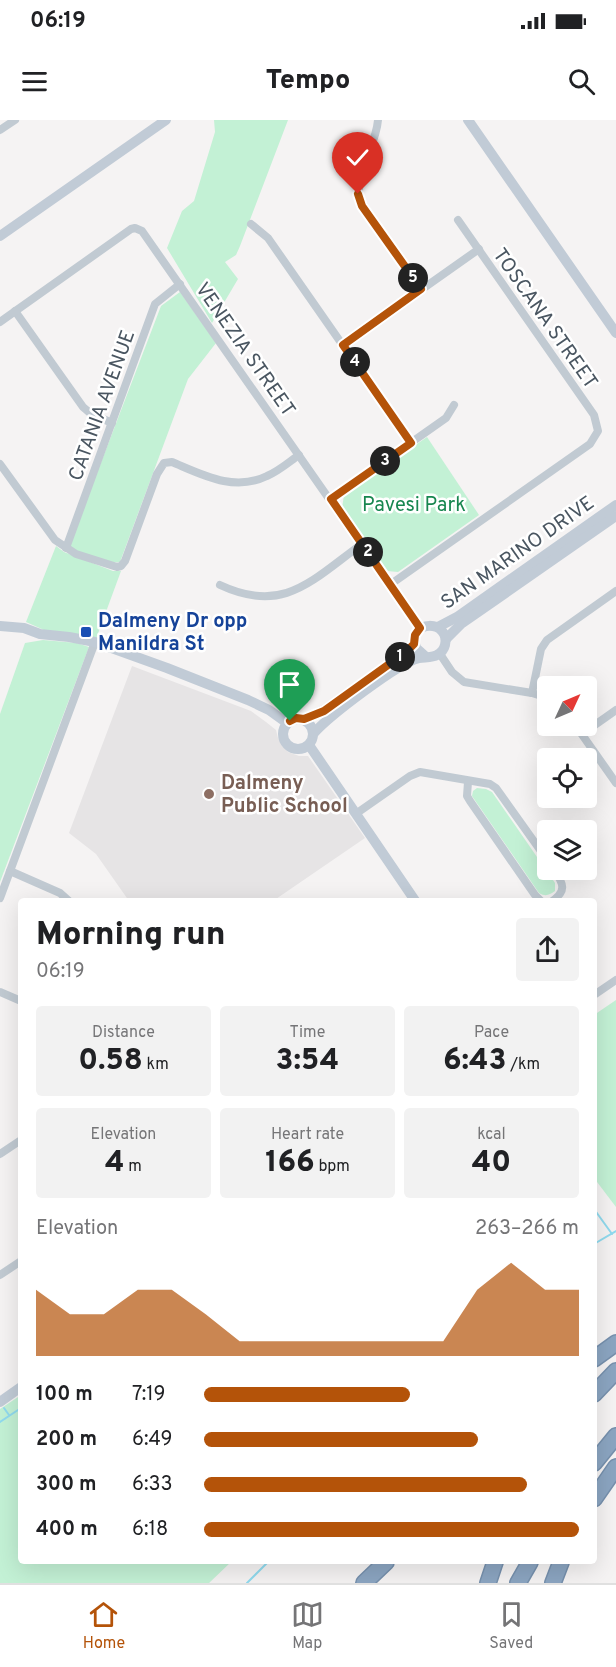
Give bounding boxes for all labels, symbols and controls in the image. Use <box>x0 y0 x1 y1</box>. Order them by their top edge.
text: 06:19 <box>30 8 86 35</box>
text: Tempo <box>266 64 350 98</box>
icon: menu <box>18 65 51 98</box>
icon: search <box>565 65 598 98</box>
pin <box>332 132 383 194</box>
icon: check <box>341 141 374 174</box>
street label: TOSCANA STREET <box>486 244 603 395</box>
pin: 5 <box>398 263 428 293</box>
text: 5 <box>408 268 418 288</box>
street label: VENEZIA STREET <box>188 278 300 422</box>
street label: CATANIA AVENUE <box>64 327 142 485</box>
pin: 4 <box>340 347 370 377</box>
text: 4 <box>350 352 360 372</box>
pin: 3 <box>370 446 400 476</box>
text: 3 <box>380 451 390 471</box>
street label: SAN MARINO DRIVE <box>436 491 600 616</box>
park label: Pavesi Park <box>362 493 466 519</box>
pin: 2 <box>353 537 383 567</box>
text: 2 <box>363 542 373 562</box>
place label: Dalmeny Dr opp Manildra St <box>98 609 247 658</box>
marker: Dalmeny Dr opp Manildra St <box>79 625 93 639</box>
pin: 1 <box>385 642 415 672</box>
text: 1 <box>397 647 403 667</box>
pin <box>264 659 315 721</box>
icon: arrive <box>273 668 306 701</box>
north arrow <box>537 676 597 736</box>
map controls <box>537 676 597 880</box>
button: locate <box>537 748 597 808</box>
place label: Dalmeny Public School <box>221 771 348 820</box>
marker: Dalmeny Public School <box>202 787 216 801</box>
button: layers <box>537 820 597 880</box>
text: Morning run <box>36 915 226 957</box>
button: share <box>516 918 579 981</box>
text: 06:19 <box>36 959 85 985</box>
text: Distance <box>92 1023 155 1043</box>
text: Time <box>290 1023 325 1043</box>
text: Pace <box>474 1023 509 1043</box>
text: 0.58 <box>78 1043 143 1080</box>
text: 3:54 <box>276 1043 339 1080</box>
text: 6:43 <box>443 1043 506 1080</box>
text: km <box>143 1055 169 1075</box>
text: /km <box>506 1055 540 1075</box>
text: Elevation <box>91 1125 156 1145</box>
text: Heart rate <box>271 1125 344 1145</box>
text: kcal <box>477 1125 506 1145</box>
text: 4 <box>105 1145 125 1182</box>
text: 166 <box>265 1145 315 1182</box>
text: 40 <box>472 1145 511 1182</box>
text: m <box>125 1157 142 1177</box>
text: bpm <box>315 1157 350 1177</box>
text: Elevation <box>36 1216 118 1242</box>
text: 263–266 m <box>475 1216 579 1242</box>
text: 100 m <box>36 1382 93 1408</box>
text: 7:19 <box>132 1382 166 1408</box>
text: 200 m <box>36 1427 97 1453</box>
text: 6:49 <box>132 1427 173 1453</box>
text: 300 m <box>36 1472 97 1498</box>
text: 6:33 <box>132 1472 173 1498</box>
text: 400 m <box>36 1517 98 1543</box>
text: 6:18 <box>132 1517 168 1543</box>
tab: Home <box>83 1598 125 1654</box>
tab: Map <box>291 1598 324 1654</box>
tab: Saved <box>489 1598 533 1654</box>

